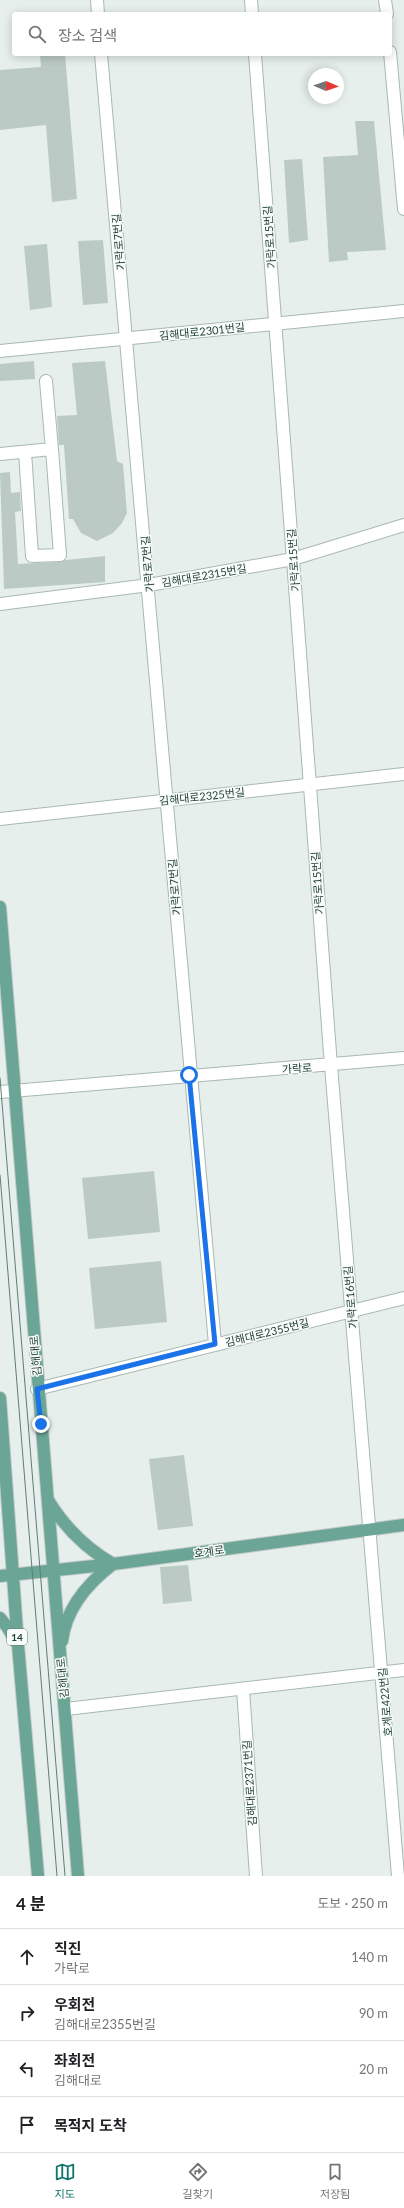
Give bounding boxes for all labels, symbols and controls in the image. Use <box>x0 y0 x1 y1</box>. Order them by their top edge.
search box <box>12 12 392 56</box>
icon: search <box>26 23 48 45</box>
text: 장소 검색 <box>58 26 117 44</box>
north arrow <box>308 68 344 104</box>
street label: 가락로15번길 <box>260 205 278 269</box>
street label: 가락로7번길 <box>109 213 127 271</box>
street label: 김해대로2301번길 <box>158 320 246 342</box>
street label: 가락로15번길 <box>284 528 302 592</box>
street label: 가락로7번길 <box>138 535 156 593</box>
street label: 김해대로2315번길 <box>160 561 248 589</box>
street label: 김해대로2325번길 <box>158 785 246 807</box>
street label: 가락로15번길 <box>308 851 326 915</box>
street label: 가락로7번길 <box>165 858 183 916</box>
street label: 가락로 <box>281 1060 313 1076</box>
route start <box>180 1066 198 1084</box>
street label: 가락로16번길 <box>341 1265 359 1329</box>
street label: 김해대로2355번길 <box>224 1315 310 1349</box>
street label: 김해대로 <box>27 1335 43 1377</box>
route end <box>32 1415 50 1433</box>
street label: 호계로 <box>193 1542 225 1560</box>
road number: 14 <box>7 1629 27 1645</box>
street label: 김해대로 <box>53 1657 71 1699</box>
street label: 호계로422번길 <box>375 1667 395 1737</box>
street label: 김해대로2371번길 <box>240 1740 258 1826</box>
text: 4 분 <box>16 1893 46 1914</box>
text: 도보 · 250 m <box>317 1895 388 1911</box>
text: 직진 <box>54 1939 82 1957</box>
icon: ahead <box>16 1946 38 1968</box>
text: 140 m <box>351 1949 388 1965</box>
text: 가락로 <box>54 1960 90 1976</box>
text: 우회전 <box>54 1995 95 2013</box>
icon: right <box>16 2002 38 2024</box>
text: 90 m <box>359 2005 388 2021</box>
text: 김해대로2355번길 <box>54 2016 156 2032</box>
text: 좌회전 <box>54 2051 95 2069</box>
icon: left <box>16 2058 38 2080</box>
text: 20 m <box>359 2061 388 2077</box>
text: 김해대로 <box>54 2072 102 2088</box>
icon: arrive <box>16 2114 38 2136</box>
text: 목적지 도착 <box>54 2116 127 2134</box>
tab: 지도 <box>54 2161 76 2201</box>
tab: 길찾기 <box>183 2161 213 2201</box>
tab: 저장됨 <box>320 2161 350 2201</box>

